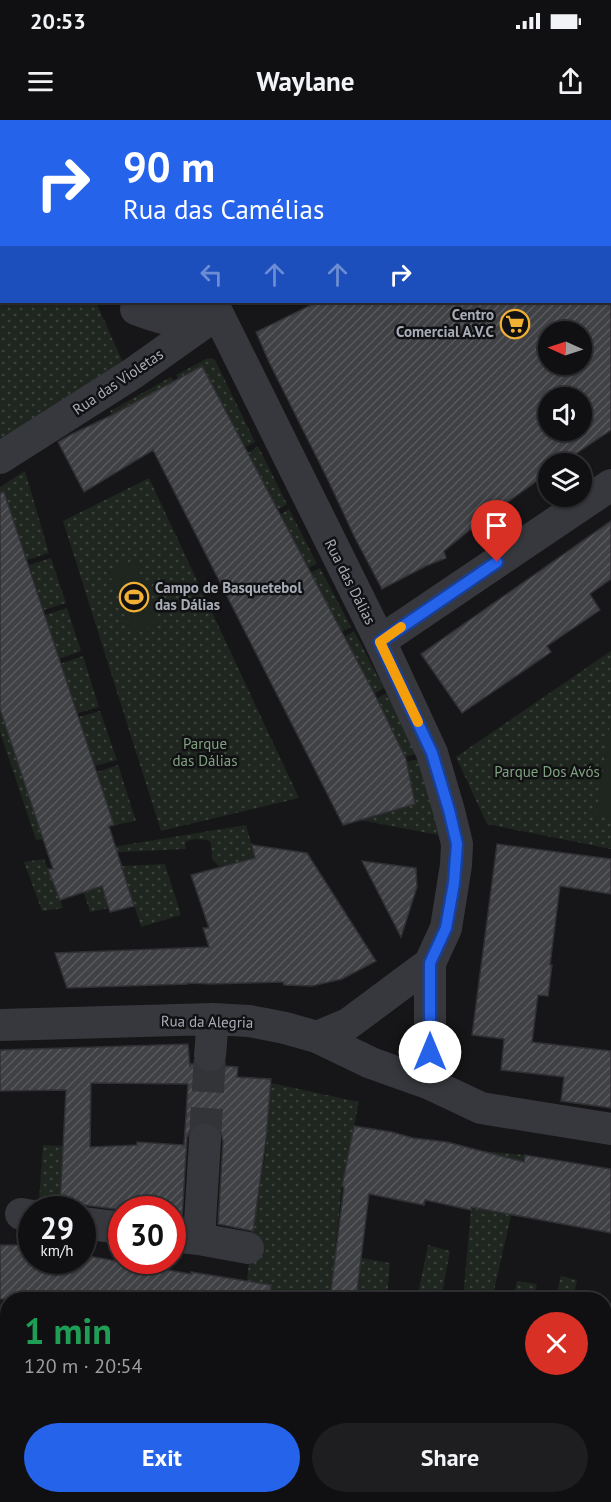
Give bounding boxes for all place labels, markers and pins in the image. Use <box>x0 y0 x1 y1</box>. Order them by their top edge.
place label: Centro Comercial A.V.C <box>396 305 495 341</box>
supermarket icon: Centro Comercial A.V.C <box>499 308 531 340</box>
pin <box>471 500 522 562</box>
place label: Campo de Basquetebol das Dálias <box>155 578 302 614</box>
sports icon: Campo de Basquetebol das Dálias <box>118 581 150 613</box>

